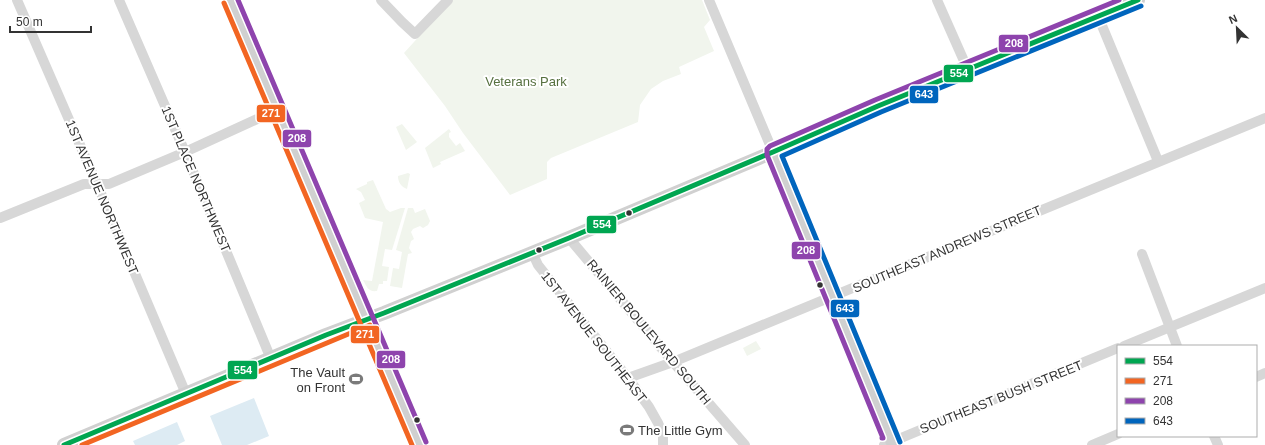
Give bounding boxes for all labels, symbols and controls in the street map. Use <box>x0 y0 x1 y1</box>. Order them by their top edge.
scale bar <box>10 8 91 34</box>
north arrow <box>1217 8 1257 48</box>
text: N <box>1227 12 1239 26</box>
text: 50 m <box>16 15 43 29</box>
line badge: 208 <box>998 34 1029 53</box>
text: 208 <box>1005 37 1023 49</box>
line badge: 554 <box>943 64 974 83</box>
text: 554 <box>950 67 969 79</box>
park label: Veterans Park <box>485 74 567 89</box>
line badge: 643 <box>909 85 939 104</box>
text: 643 <box>915 88 933 100</box>
street label: 1ST PLACE NORTHWEST <box>158 104 234 254</box>
line badge: 271 <box>256 104 286 123</box>
text: 271 <box>262 107 280 119</box>
street label: 1ST AVENUE NORTHWEST <box>63 118 141 276</box>
line badge: 208 <box>282 129 312 148</box>
text: 208 <box>288 132 306 144</box>
street label: SOUTHEAST ANDREWS STREET <box>850 202 1044 296</box>
unlabelled marker <box>624 208 634 218</box>
line badge: 554 <box>586 215 617 234</box>
text: 554 <box>593 218 612 230</box>
line badge: 208 <box>791 241 821 260</box>
text: 208 <box>797 244 815 256</box>
unlabelled marker <box>534 245 544 255</box>
street label: RAINIER BOULEVARD SOUTH <box>584 256 714 408</box>
street label: 1ST AVENUE SOUTHEAST <box>538 269 650 406</box>
unlabelled marker <box>815 280 825 290</box>
line badge: 643 <box>830 299 860 318</box>
text: 643 <box>836 302 854 314</box>
line badge: 271 <box>350 325 380 344</box>
text: 271 <box>356 328 374 340</box>
legend <box>1117 345 1257 437</box>
line badge: 208 <box>376 350 406 369</box>
text: 208 <box>382 353 400 365</box>
text: 554 <box>1153 354 1173 368</box>
street label: SOUTHEAST BUSH STREET <box>918 357 1084 437</box>
line badge: 554 <box>227 360 258 380</box>
text: 554 <box>234 364 253 376</box>
place label: The Vault on Front <box>290 365 345 395</box>
sports icon: The Vault on Front <box>348 371 364 387</box>
text: 271 <box>1153 374 1173 388</box>
text: 208 <box>1153 394 1173 408</box>
text: 643 <box>1153 414 1173 428</box>
unlabelled marker <box>412 415 422 425</box>
sports icon: The Little Gym <box>619 422 635 438</box>
place label: The Little Gym <box>638 423 723 438</box>

